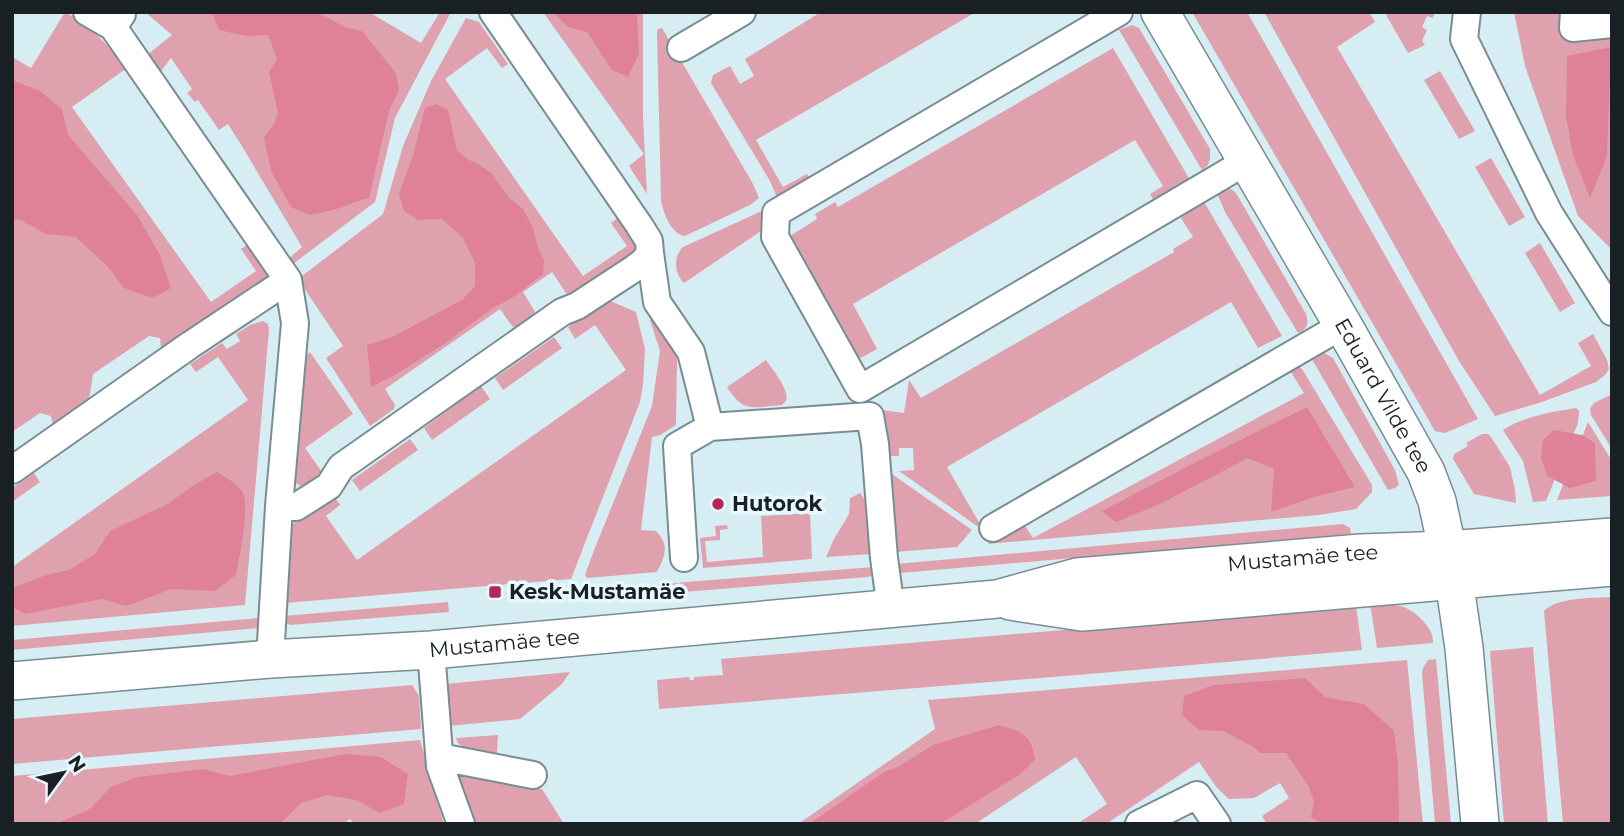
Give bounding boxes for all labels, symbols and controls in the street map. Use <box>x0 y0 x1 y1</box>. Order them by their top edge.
street label: Eduard Vilde tee <box>1330 314 1437 478</box>
place label: Hutorok <box>732 491 823 516</box>
marker: Hutorok <box>710 496 726 512</box>
street label: Mustamäe tee <box>1226 539 1379 576</box>
place label: Kesk-Mustamäe <box>509 579 685 604</box>
marker: Kesk-Mustamäe <box>487 584 503 600</box>
street label: Mustamäe tee <box>428 624 581 662</box>
north arrow <box>28 738 98 808</box>
text: N <box>63 751 91 777</box>

